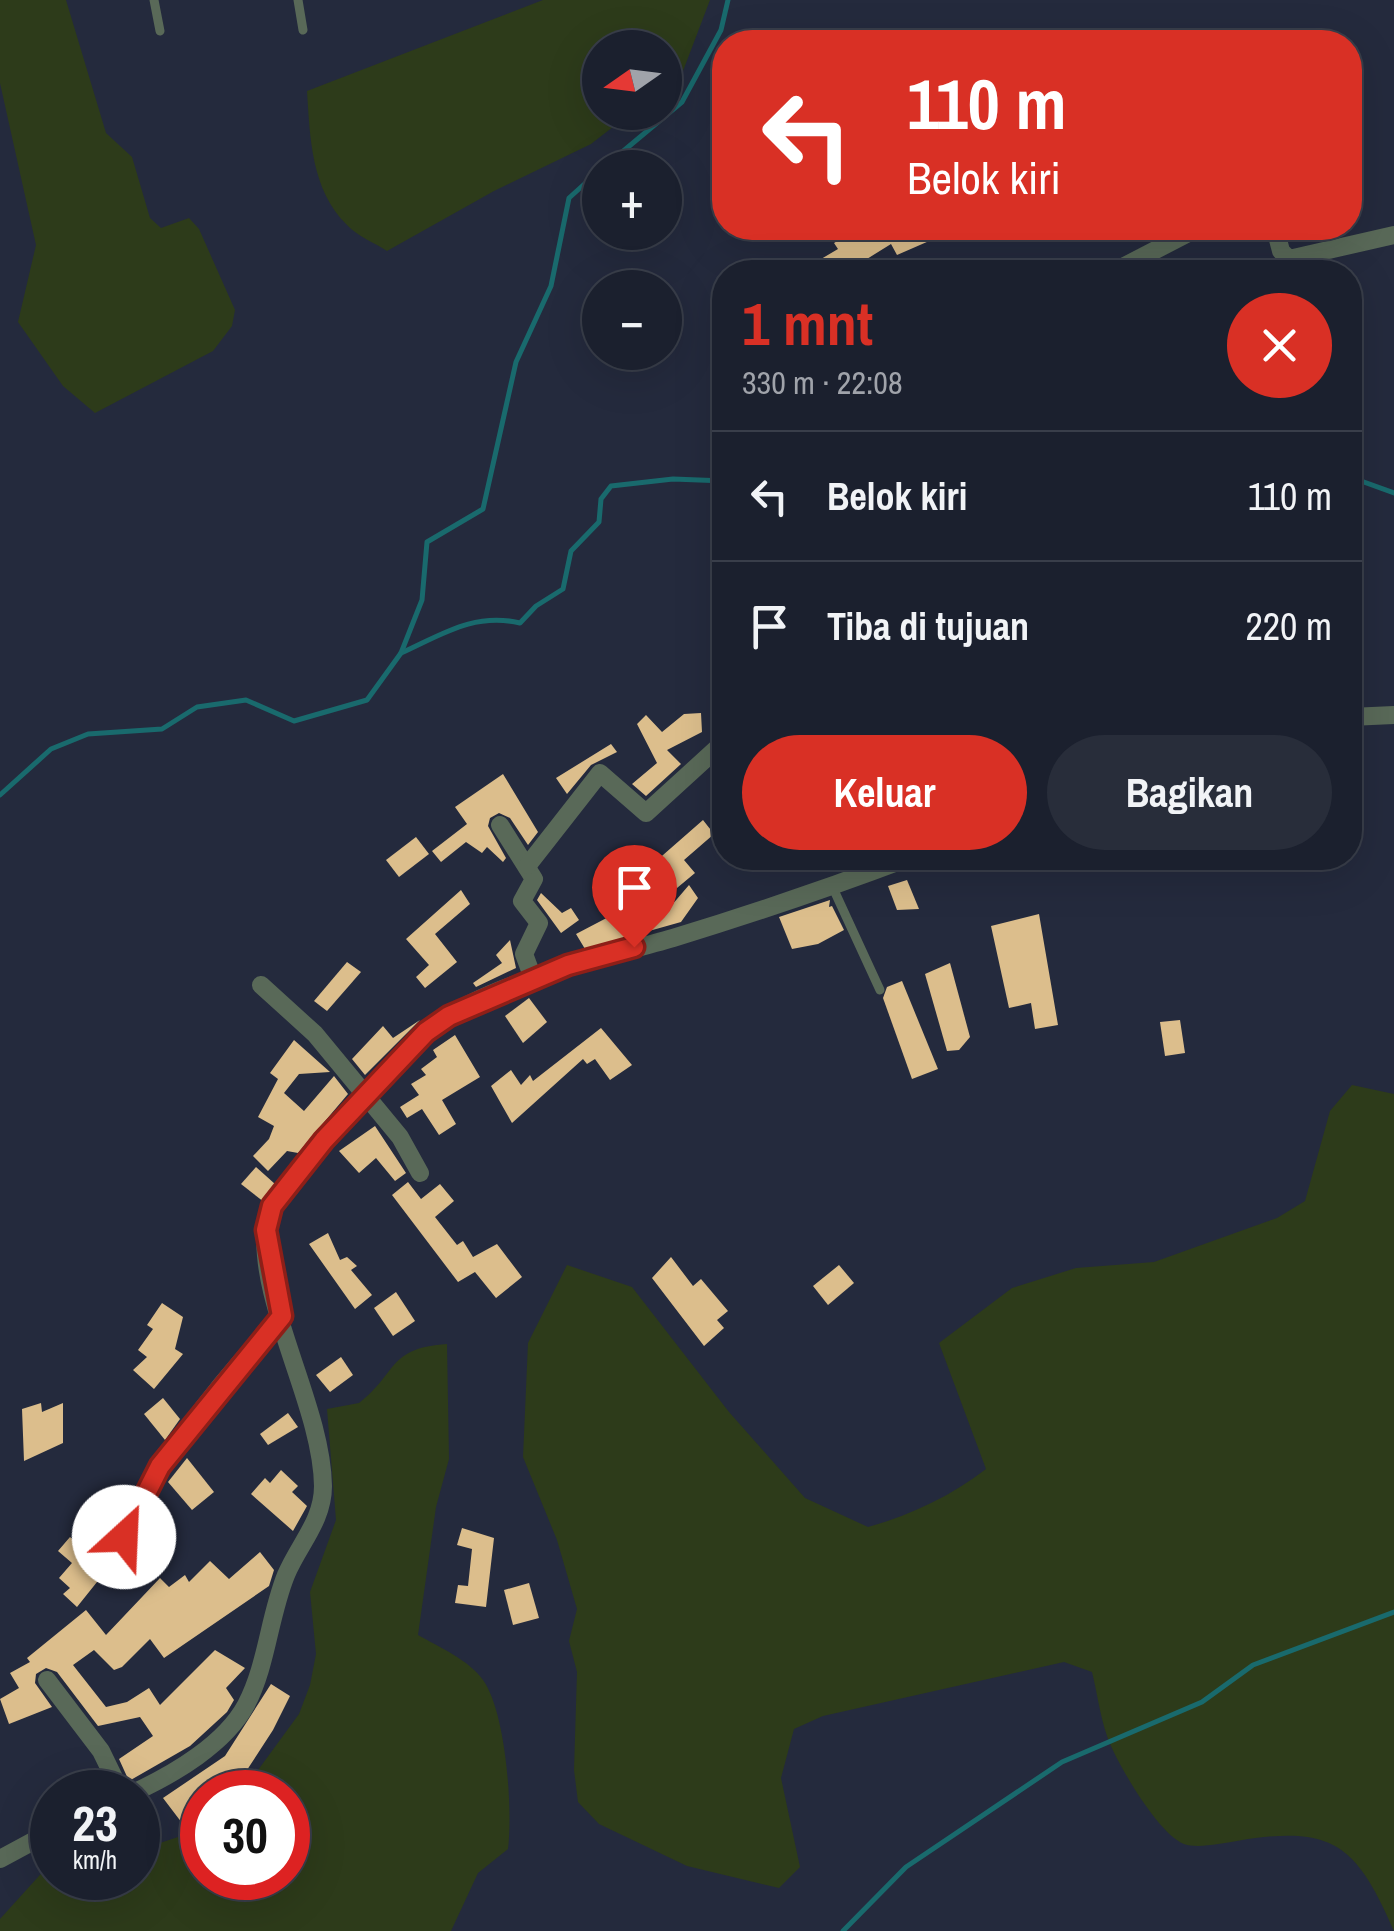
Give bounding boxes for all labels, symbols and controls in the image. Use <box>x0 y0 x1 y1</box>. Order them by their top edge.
north arrow <box>582 30 682 130</box>
map controls <box>582 30 682 370</box>
text: 110 m <box>907 57 1067 151</box>
icon: left <box>742 70 872 200</box>
text: Belok kiri <box>907 147 1061 208</box>
button: + <box>582 150 682 250</box>
button: − <box>582 270 682 370</box>
text: 1 mnt <box>742 283 873 364</box>
button: close <box>1227 293 1332 398</box>
text: 330 m · 22:08 <box>742 361 902 404</box>
icon: left <box>742 469 797 524</box>
text: Belok kiri <box>827 471 967 522</box>
text: 110 m <box>1248 471 1332 522</box>
icon: arrive <box>742 599 797 654</box>
text: Tiba di tujuan <box>827 601 1029 652</box>
text: 220 m <box>1245 601 1332 652</box>
button: Keluar <box>742 735 1027 850</box>
button: Bagikan <box>1047 735 1332 850</box>
pin <box>592 845 677 948</box>
icon: arrive <box>607 860 662 915</box>
position arrow <box>72 1485 176 1589</box>
speed limit sign: 30 <box>180 1770 310 1900</box>
text: 23 <box>72 1789 118 1857</box>
text: km/h <box>73 1843 117 1877</box>

